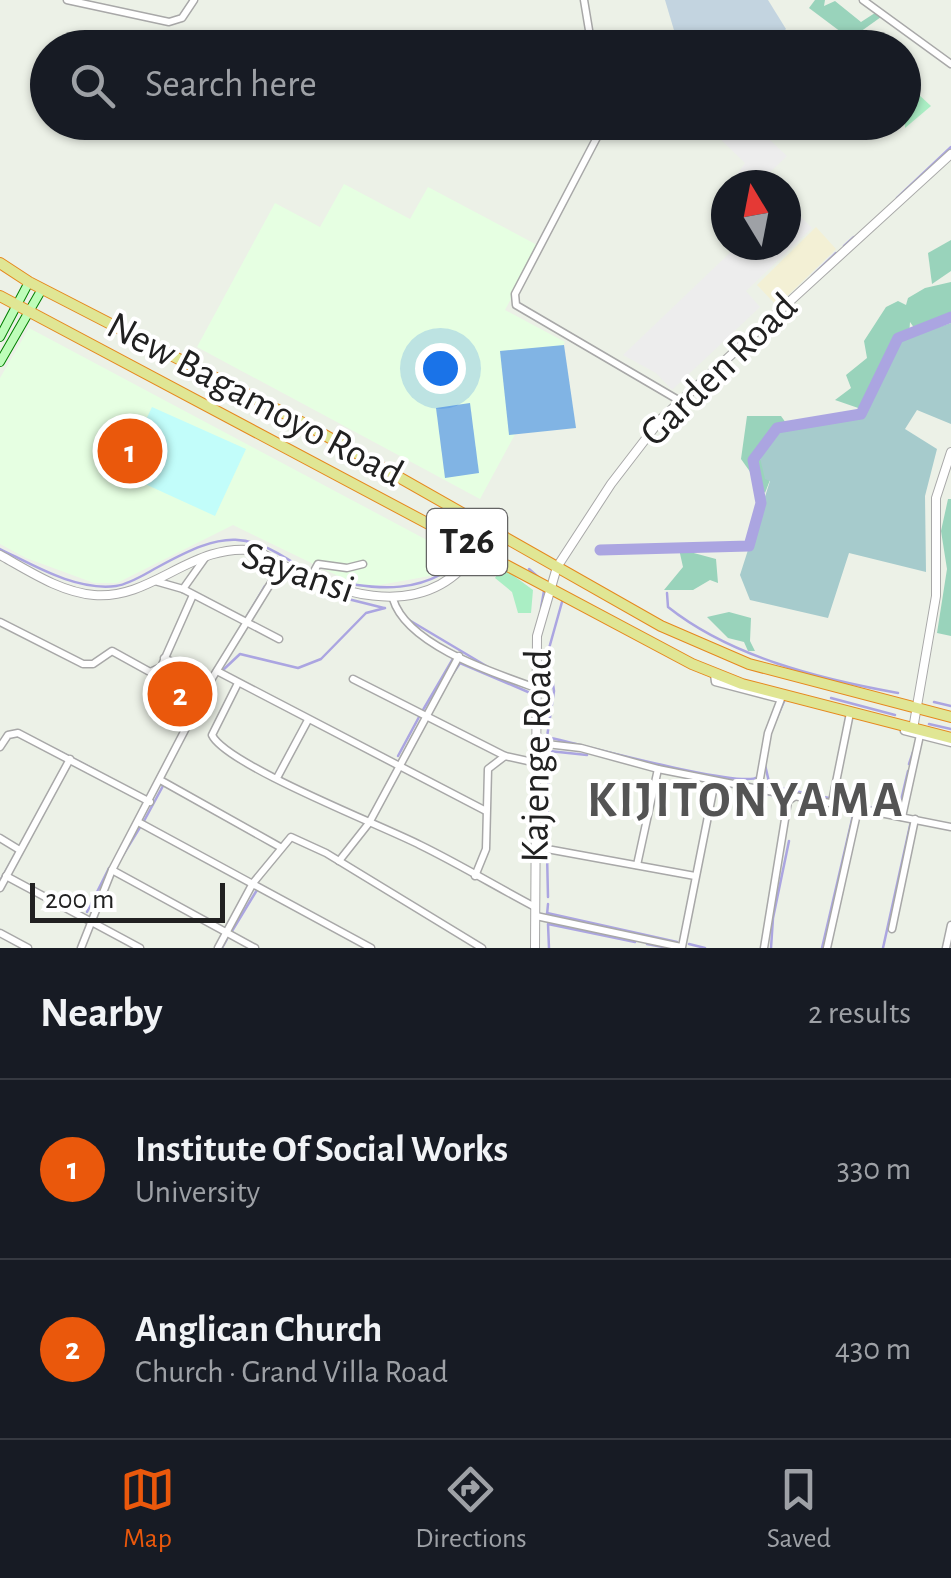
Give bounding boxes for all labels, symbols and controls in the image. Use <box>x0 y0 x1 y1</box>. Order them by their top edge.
search box <box>30 30 921 140</box>
icon: search <box>65 58 120 113</box>
text: Search here <box>145 66 317 104</box>
north arrow <box>711 170 801 260</box>
street label: Garden Road <box>633 286 805 454</box>
street label: New Bagamoyo Road <box>100 305 410 495</box>
your location <box>415 343 466 394</box>
pin: 1 <box>98 414 162 488</box>
road number: T26 <box>427 509 507 575</box>
street label: Sayansi <box>237 535 359 611</box>
street label: Kajenge Road <box>515 649 559 863</box>
pin: 2 <box>148 656 212 732</box>
district label: KIJITONYAMA <box>587 776 905 826</box>
scale bar <box>30 878 225 923</box>
text: 200 m <box>45 886 114 914</box>
text: Nearby <box>40 992 163 1034</box>
text: 2 results <box>808 997 911 1029</box>
text: Institute Of Social Works <box>135 1131 508 1169</box>
text: 1 <box>67 1153 78 1185</box>
text: 330 m <box>837 1153 911 1185</box>
text: University <box>135 1176 260 1208</box>
text: Anglican Church <box>135 1311 382 1349</box>
text: 2 <box>65 1333 80 1365</box>
text: 430 m <box>835 1333 911 1365</box>
text: Church · Grand Villa Road <box>135 1356 448 1388</box>
tab: Map <box>120 1462 175 1556</box>
tab: Directions <box>415 1462 527 1556</box>
tab: Saved <box>767 1462 831 1556</box>

